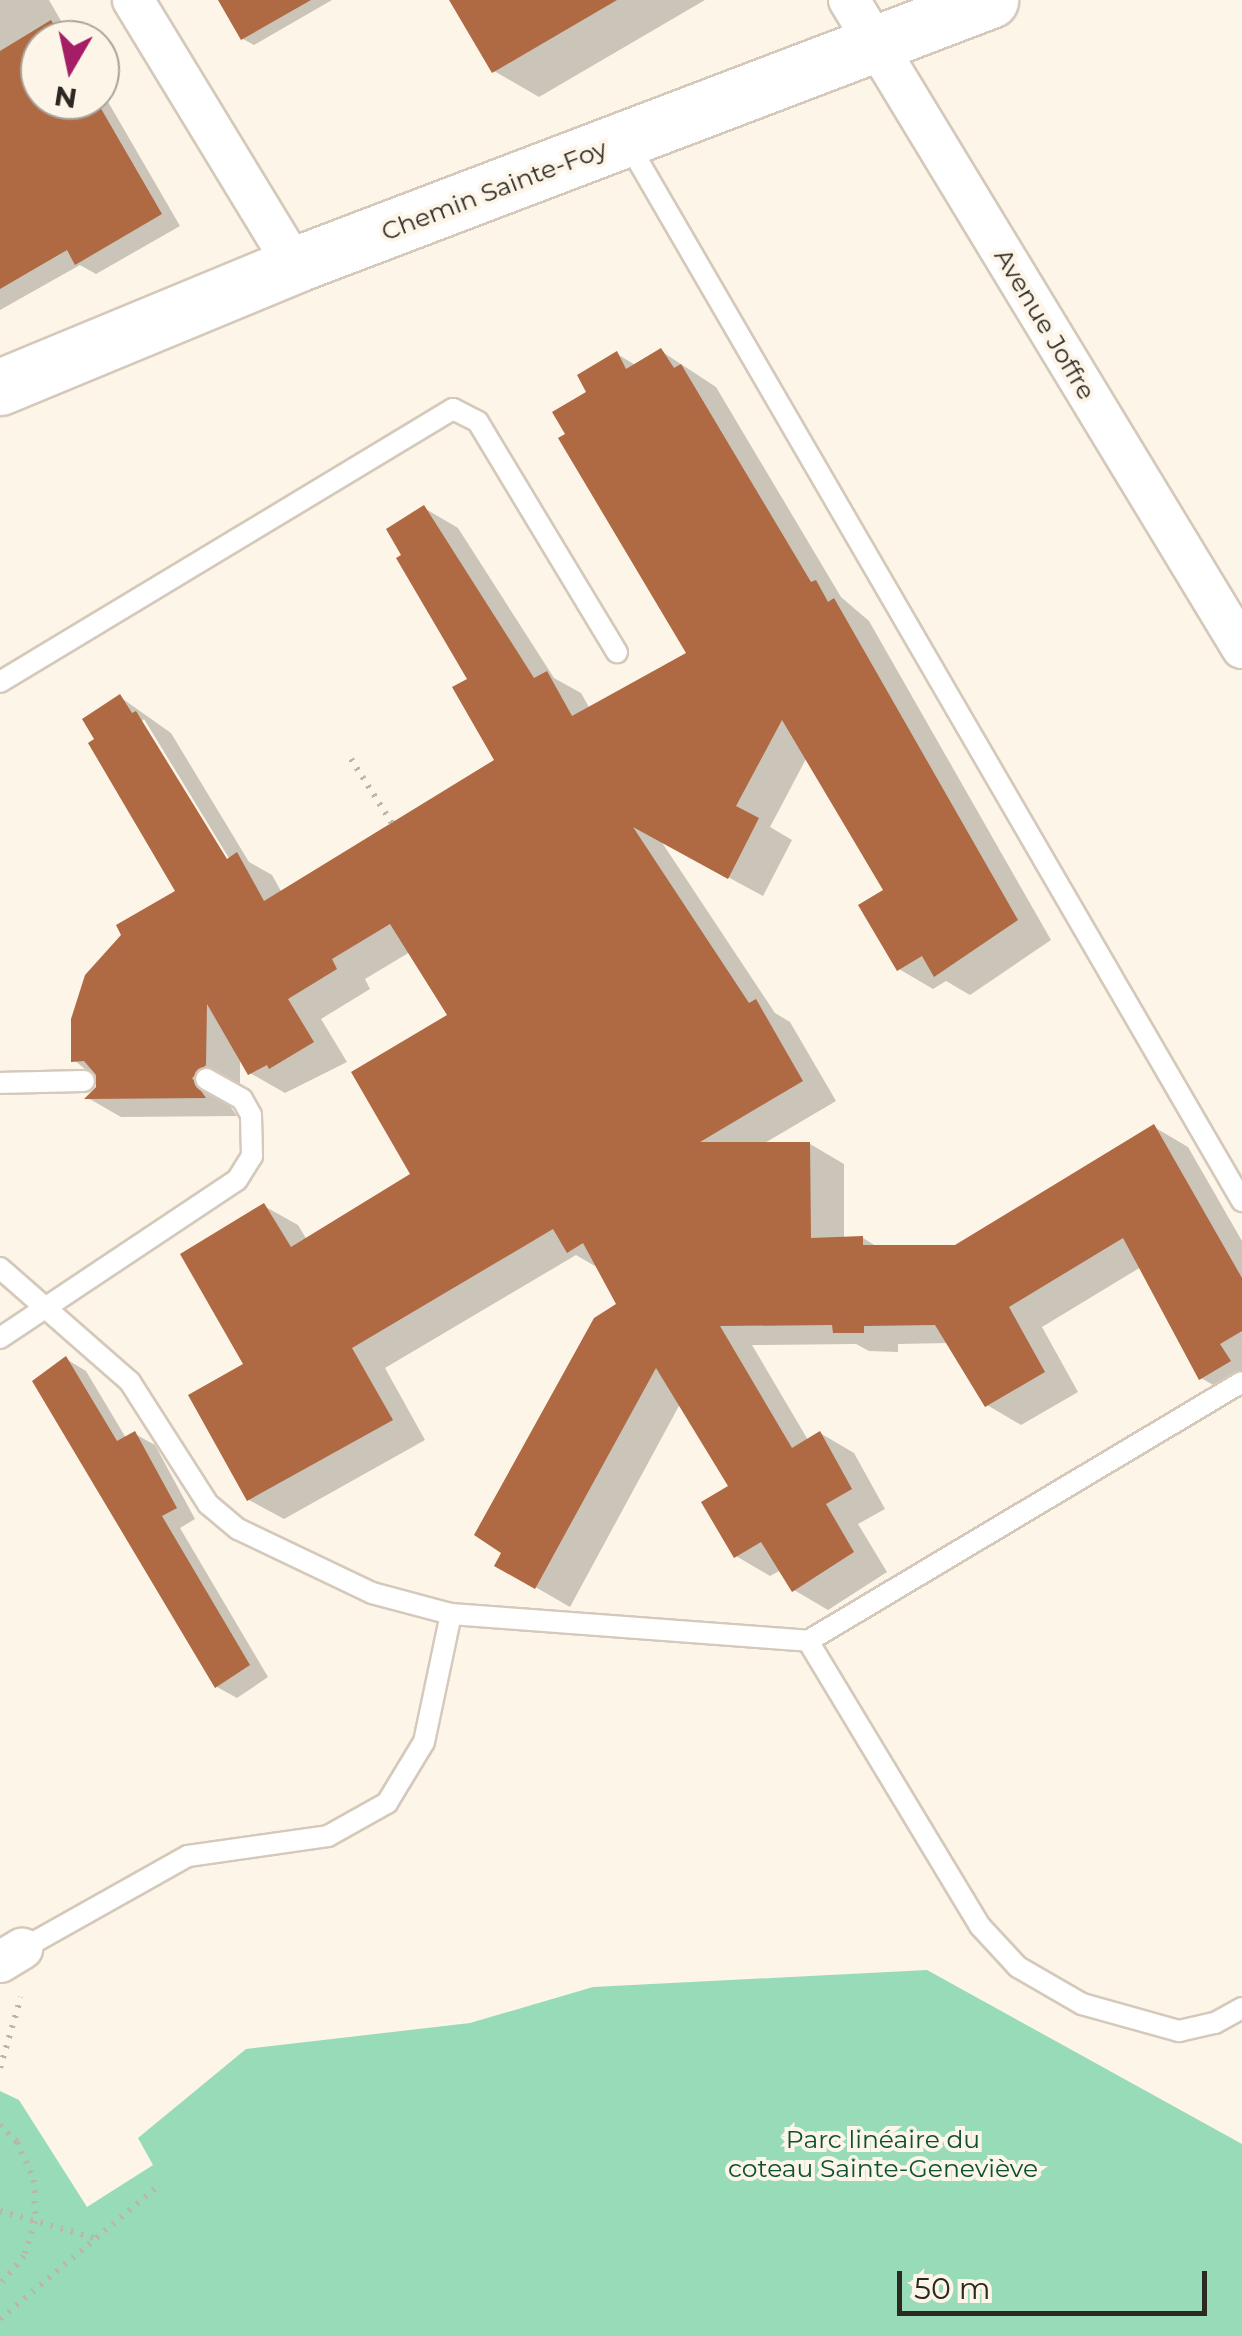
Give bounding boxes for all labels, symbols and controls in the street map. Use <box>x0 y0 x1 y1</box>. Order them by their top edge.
north arrow <box>20 20 120 120</box>
text: N <box>52 79 79 116</box>
street label: Chemin Sainte-Foy <box>377 133 611 247</box>
street label: Avenue Joffre <box>988 243 1102 405</box>
park label: Parc linéaire du coteau Sainte-Geneviève <box>728 2125 1038 2184</box>
scale bar <box>902 2251 1212 2313</box>
text: 50 m <box>914 2270 991 2307</box>

